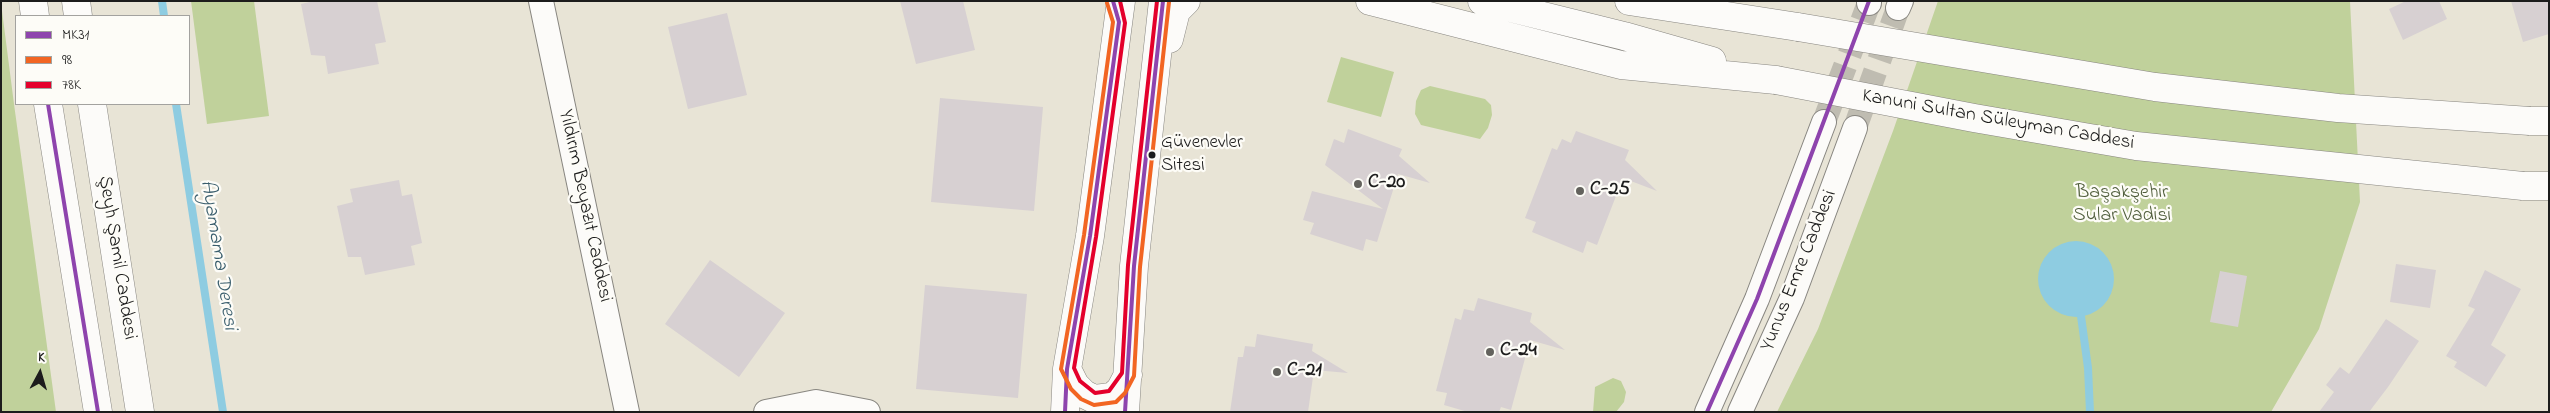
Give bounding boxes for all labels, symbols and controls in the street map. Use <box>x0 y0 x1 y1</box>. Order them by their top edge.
legend <box>15 15 190 105</box>
text: MK31 <box>62 24 89 46</box>
text: 98 <box>62 49 72 71</box>
text: 78K <box>62 74 81 96</box>
street label: Kanuni Sultan Süleyman Caddesi <box>1860 85 2136 157</box>
street label: Yıldırım Beyazıt Caddesi <box>552 107 616 305</box>
place label: Güvenevler Sitesi <box>1161 133 1243 177</box>
marker: Güvenevler Sitesi <box>1147 150 1157 160</box>
place label: C-20 <box>1368 172 1405 196</box>
street label: Şeyh Şamil Caddesi <box>91 174 141 342</box>
water label: Ayamama Deresi <box>193 178 241 332</box>
marker: C-20 <box>1352 178 1364 190</box>
place label: C-25 <box>1590 179 1630 203</box>
park label: Başakşehir Sular Vadisi <box>2073 182 2171 229</box>
marker: C-25 <box>1574 185 1586 197</box>
street label: Yunus Emre Caddesi <box>1757 187 1843 355</box>
place label: C-24 <box>1500 340 1537 364</box>
marker: C-24 <box>1484 346 1496 358</box>
text: K <box>37 347 46 368</box>
north arrow <box>15 348 65 398</box>
place label: C-21 <box>1287 360 1322 384</box>
marker: C-21 <box>1271 366 1283 378</box>

